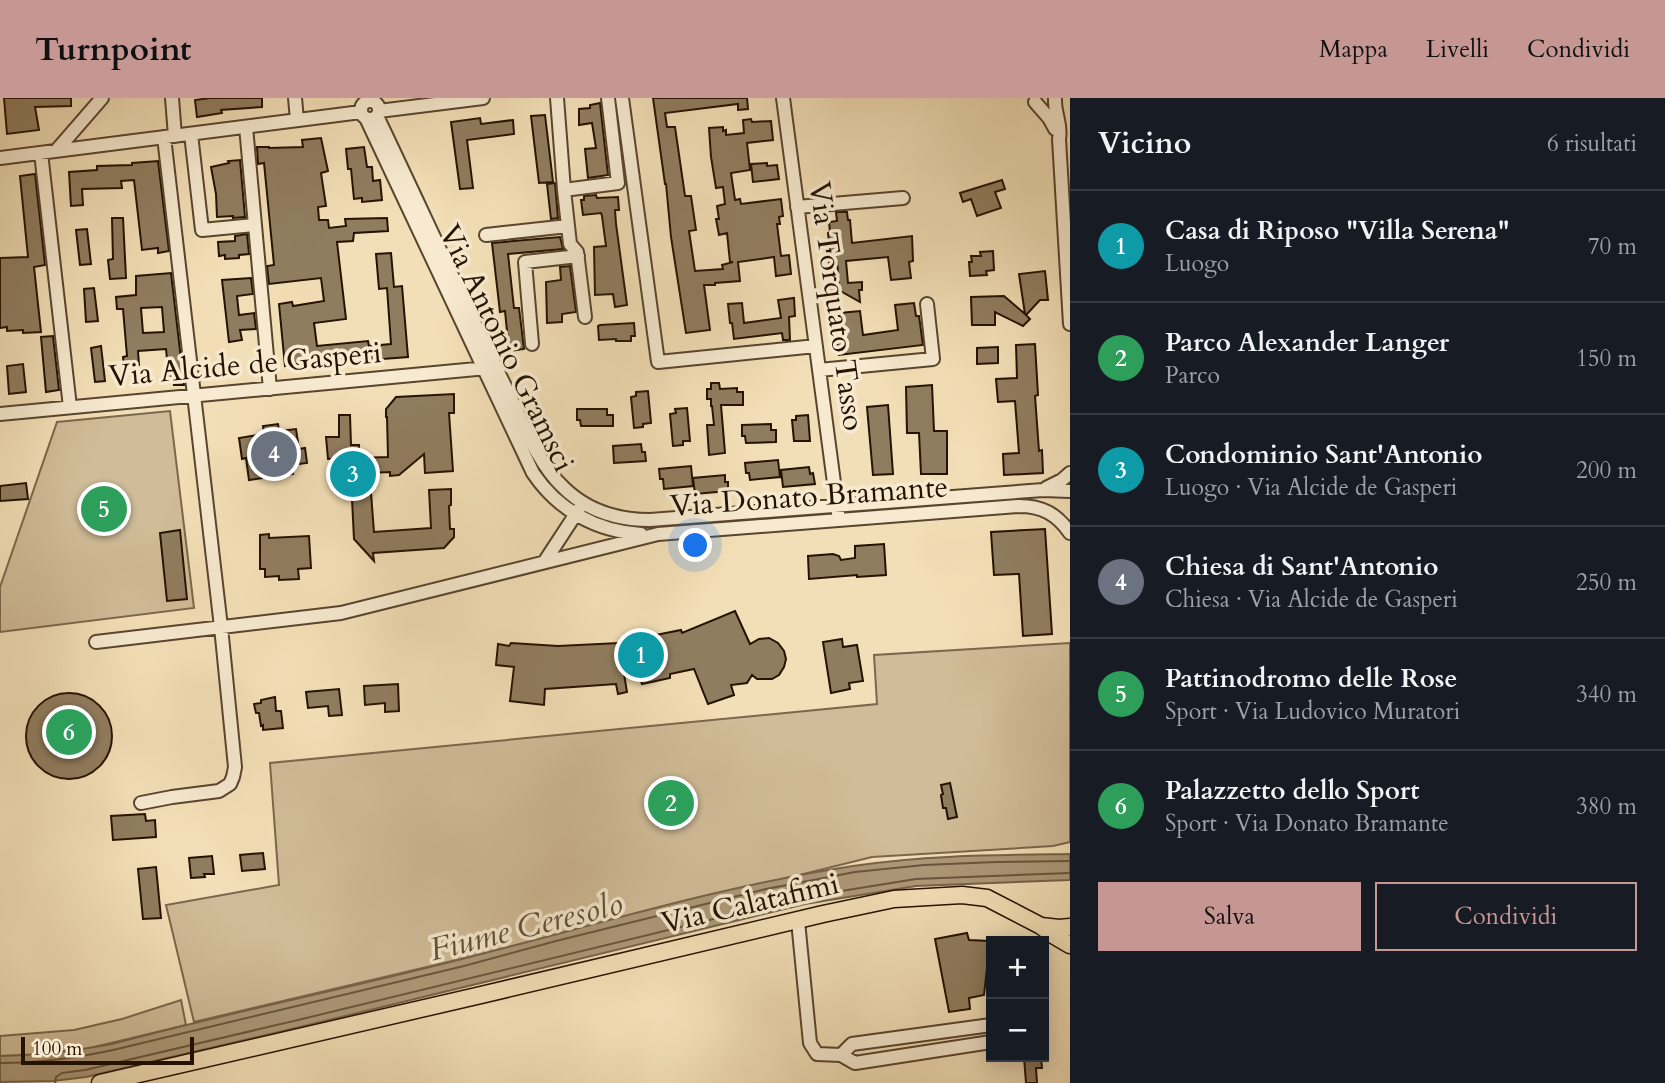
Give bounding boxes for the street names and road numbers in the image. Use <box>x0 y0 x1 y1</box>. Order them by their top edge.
street label: Via Torquato Tasso <box>799 179 874 433</box>
street label: Via Antonio Gramsci <box>429 218 584 479</box>
street label: Via Alcide de Gasperi <box>107 332 383 397</box>
street label: Via Donato Bramante <box>669 466 949 527</box>
street label: Via Calatafimi <box>657 863 843 944</box>

